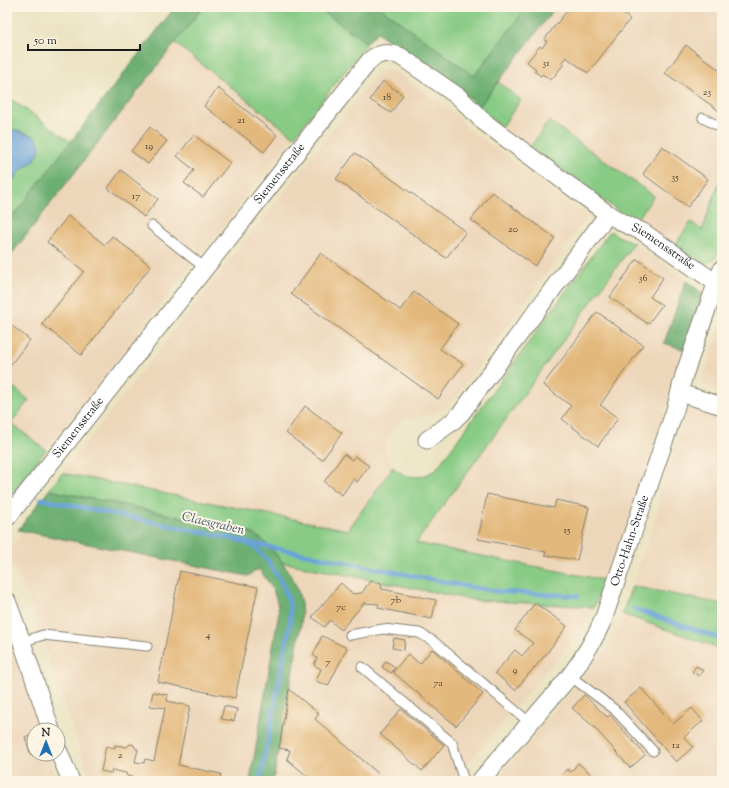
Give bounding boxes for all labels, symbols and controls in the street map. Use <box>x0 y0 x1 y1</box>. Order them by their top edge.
scale bar <box>28 26 140 52</box>
text: 50 m <box>33 32 57 50</box>
house number: 31 <box>542 56 550 71</box>
house number: 23 <box>703 85 711 100</box>
house number: 18 <box>383 90 391 105</box>
house number: 21 <box>237 113 246 128</box>
house number: 19 <box>145 139 153 154</box>
street label: Siemensstraße <box>250 139 310 209</box>
house number: 35 <box>671 170 679 185</box>
house number: 17 <box>132 189 140 204</box>
street label: Siemensstraße <box>628 219 699 275</box>
house number: 20 <box>508 222 518 237</box>
house number: 36 <box>639 271 647 286</box>
street label: Siemensstraße <box>48 393 109 463</box>
street label: Otto-Hahn-Straße <box>606 492 654 589</box>
water label: Claesgraben <box>180 508 246 540</box>
house number: 15 <box>564 523 571 538</box>
house number: 7b <box>391 593 402 608</box>
house number: 7c <box>336 600 346 615</box>
house number: 4 <box>205 628 211 643</box>
house number: 7 <box>325 655 331 670</box>
house number: 9 <box>513 663 518 678</box>
house number: 7a <box>433 676 443 691</box>
north arrow <box>26 722 66 762</box>
text: N <box>41 725 51 741</box>
house number: 12 <box>672 738 680 753</box>
house number: 2 <box>118 748 123 763</box>

